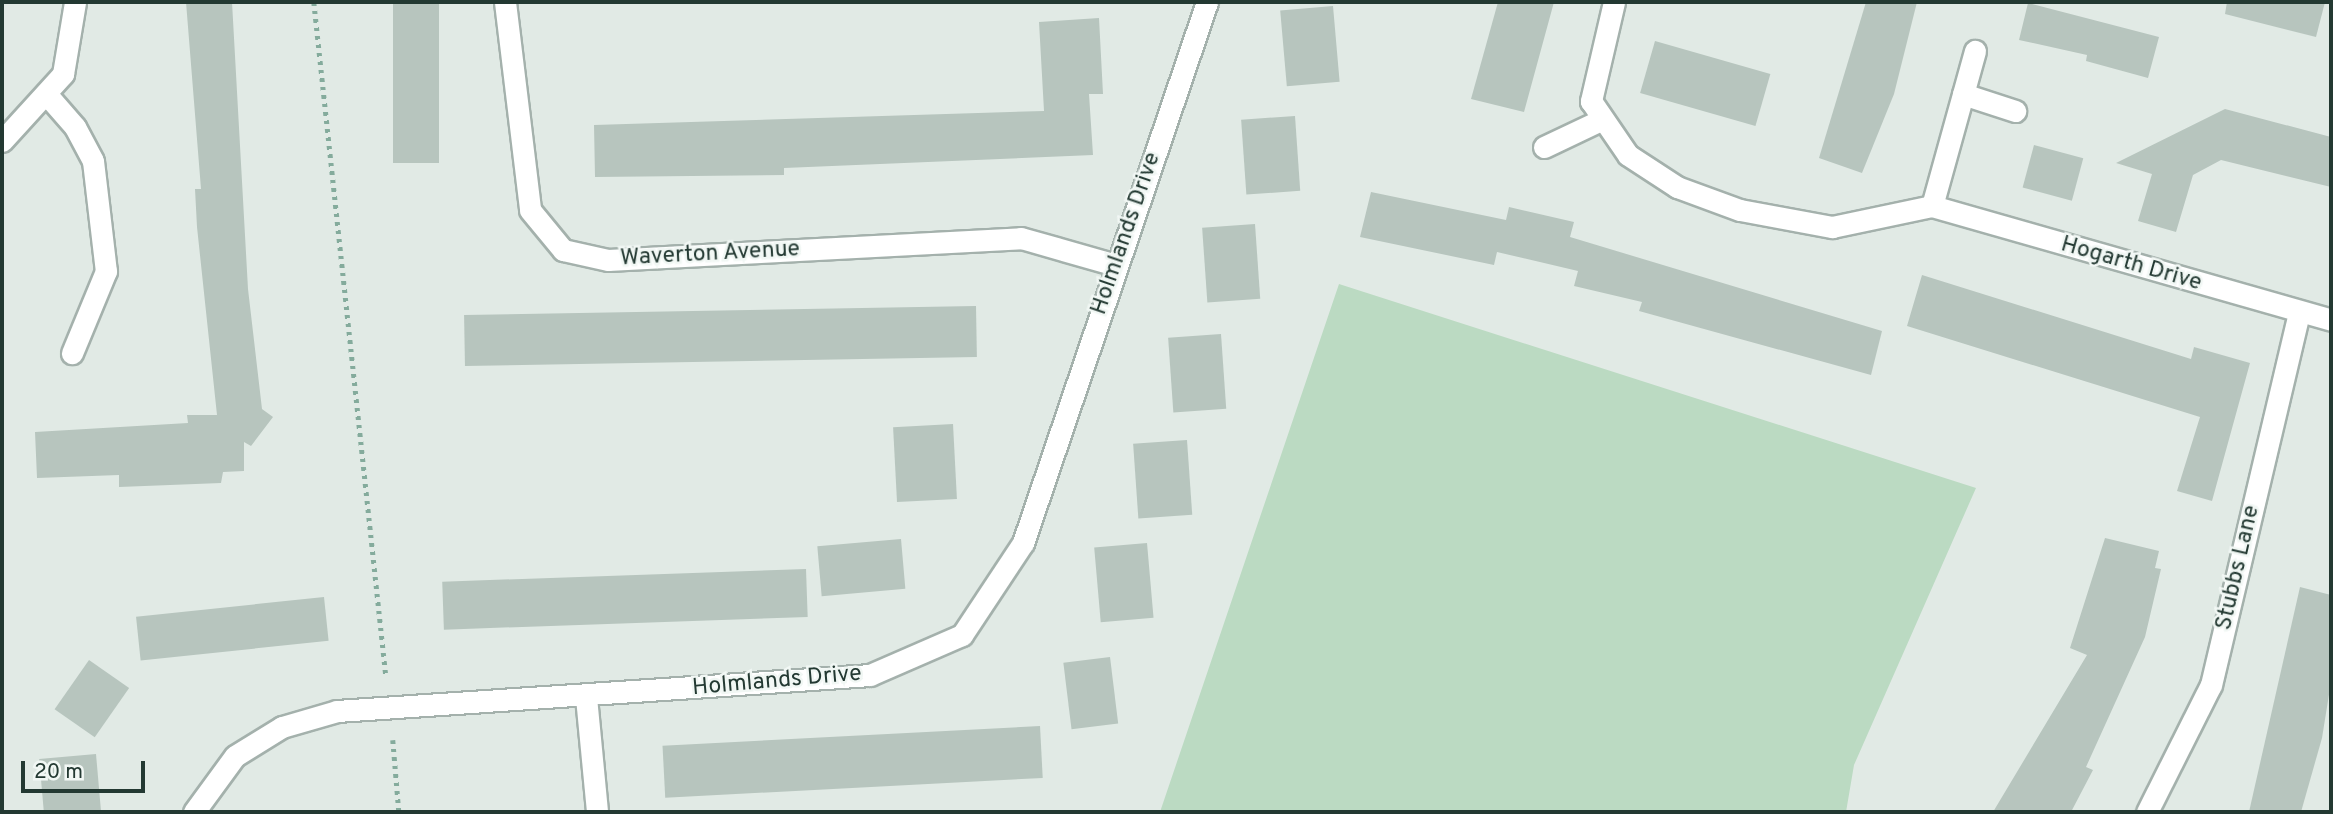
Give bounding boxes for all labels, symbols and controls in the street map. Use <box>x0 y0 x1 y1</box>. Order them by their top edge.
street label: Holmlands Drive <box>1086 149 1168 319</box>
street label: Hogarth Drive <box>2057 232 2205 298</box>
street label: Waverton Avenue <box>619 236 801 274</box>
street label: Stubbs Lane <box>2211 503 2267 633</box>
street label: Holmlands Drive <box>691 661 863 703</box>
scale bar <box>24 748 149 792</box>
text: 20 m <box>34 759 83 786</box>

